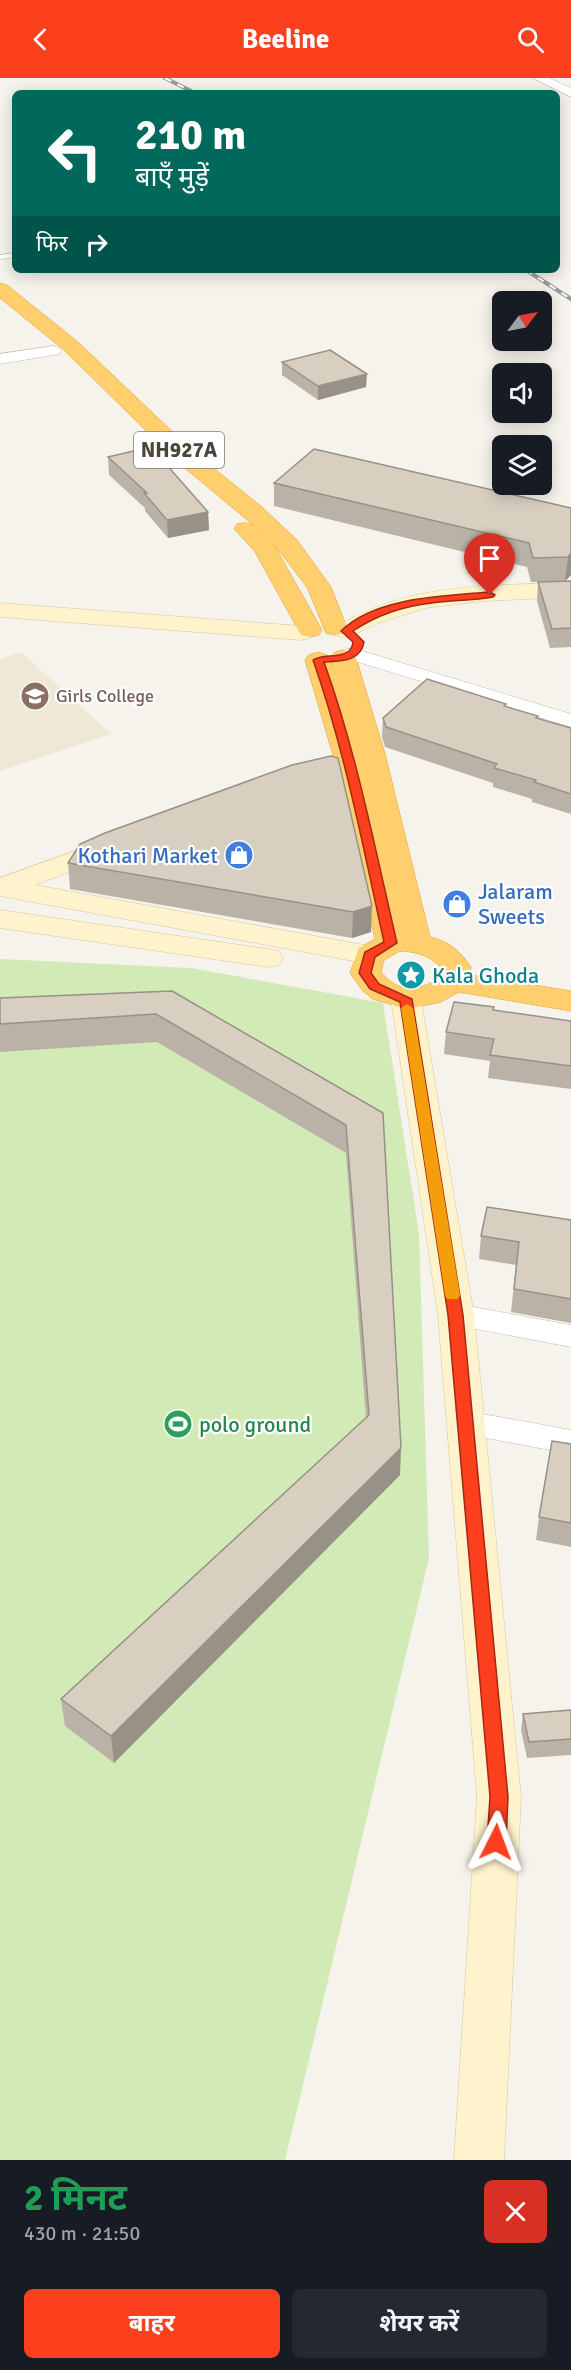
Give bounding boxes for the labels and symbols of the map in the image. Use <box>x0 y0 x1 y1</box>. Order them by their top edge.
north arrow <box>492 291 552 351</box>
road number: NH927A <box>134 432 224 468</box>
pin <box>464 533 515 595</box>
school or university icon: Girls College <box>19 680 51 712</box>
place label: Girls College <box>56 685 154 707</box>
shop icon: Kothari Market <box>223 839 255 871</box>
place label: Kothari Market <box>78 842 218 869</box>
place label: Jalaram Sweets <box>478 878 553 930</box>
shop icon: Jalaram Sweets <box>441 888 473 920</box>
place icon: Kala Ghoda <box>395 959 427 991</box>
place label: Kala Ghoda <box>432 962 539 989</box>
sports icon: polo ground <box>162 1408 194 1440</box>
place label: polo ground <box>199 1411 311 1438</box>
position arrow <box>464 1810 528 1874</box>

